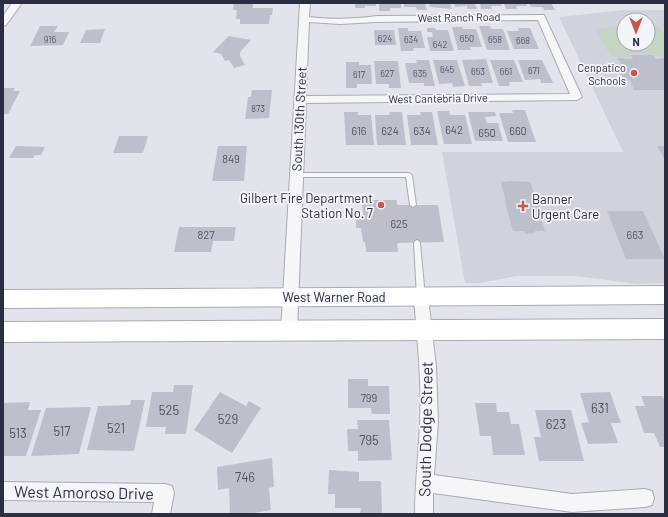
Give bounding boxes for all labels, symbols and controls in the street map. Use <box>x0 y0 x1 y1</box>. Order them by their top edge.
street label: West Ranch Road <box>418 10 500 24</box>
north arrow <box>616 12 656 52</box>
house number: 624 <box>378 33 392 44</box>
house number: 650 <box>460 33 474 44</box>
house number: 916 <box>44 34 57 45</box>
house number: 634 <box>404 34 418 45</box>
house number: 658 <box>488 34 502 45</box>
house number: 668 <box>516 35 530 46</box>
text: N <box>632 36 640 49</box>
house number: 642 <box>433 39 447 50</box>
place label: Cenpatico Schools <box>577 61 626 87</box>
house number: 645 <box>440 64 454 75</box>
house number: 671 <box>528 65 540 76</box>
street label: South 130th Street <box>288 66 310 172</box>
house number: 653 <box>471 66 485 77</box>
house number: 661 <box>500 66 512 77</box>
house number: 627 <box>380 68 395 79</box>
house number: 635 <box>413 68 427 79</box>
marker: Cenpatico Schools <box>629 68 639 78</box>
house number: 617 <box>353 69 366 80</box>
street label: West Cantebria Drive <box>388 91 488 105</box>
house number: 873 <box>251 103 265 114</box>
house number: 642 <box>445 123 463 136</box>
house number: 616 <box>352 124 367 137</box>
house number: 624 <box>381 124 399 137</box>
house number: 634 <box>413 124 431 137</box>
house number: 660 <box>509 124 527 137</box>
house number: 650 <box>478 126 496 139</box>
house number: 849 <box>222 152 240 165</box>
place label: Gilbert Fire Department Station No. 7 <box>240 190 373 221</box>
place label: Banner Urgent Care <box>532 191 599 222</box>
marker: Gilbert Fire Department Station No. 7 <box>376 200 386 210</box>
marker: Banner Urgent Care <box>517 200 529 212</box>
house number: 625 <box>390 217 408 230</box>
house number: 827 <box>198 228 214 241</box>
house number: 663 <box>627 228 644 241</box>
street label: West Warner Road <box>282 289 386 305</box>
street label: South Dodge Street <box>414 361 436 497</box>
house number: 799 <box>361 391 378 404</box>
house number: 631 <box>591 400 609 416</box>
house number: 525 <box>159 402 179 418</box>
house number: 529 <box>218 411 238 427</box>
house number: 623 <box>546 416 566 432</box>
house number: 521 <box>107 420 125 436</box>
house number: 517 <box>53 423 71 439</box>
house number: 513 <box>9 425 27 441</box>
house number: 795 <box>359 432 379 448</box>
house number: 746 <box>235 469 255 485</box>
street label: West Amoroso Drive <box>14 481 154 503</box>

